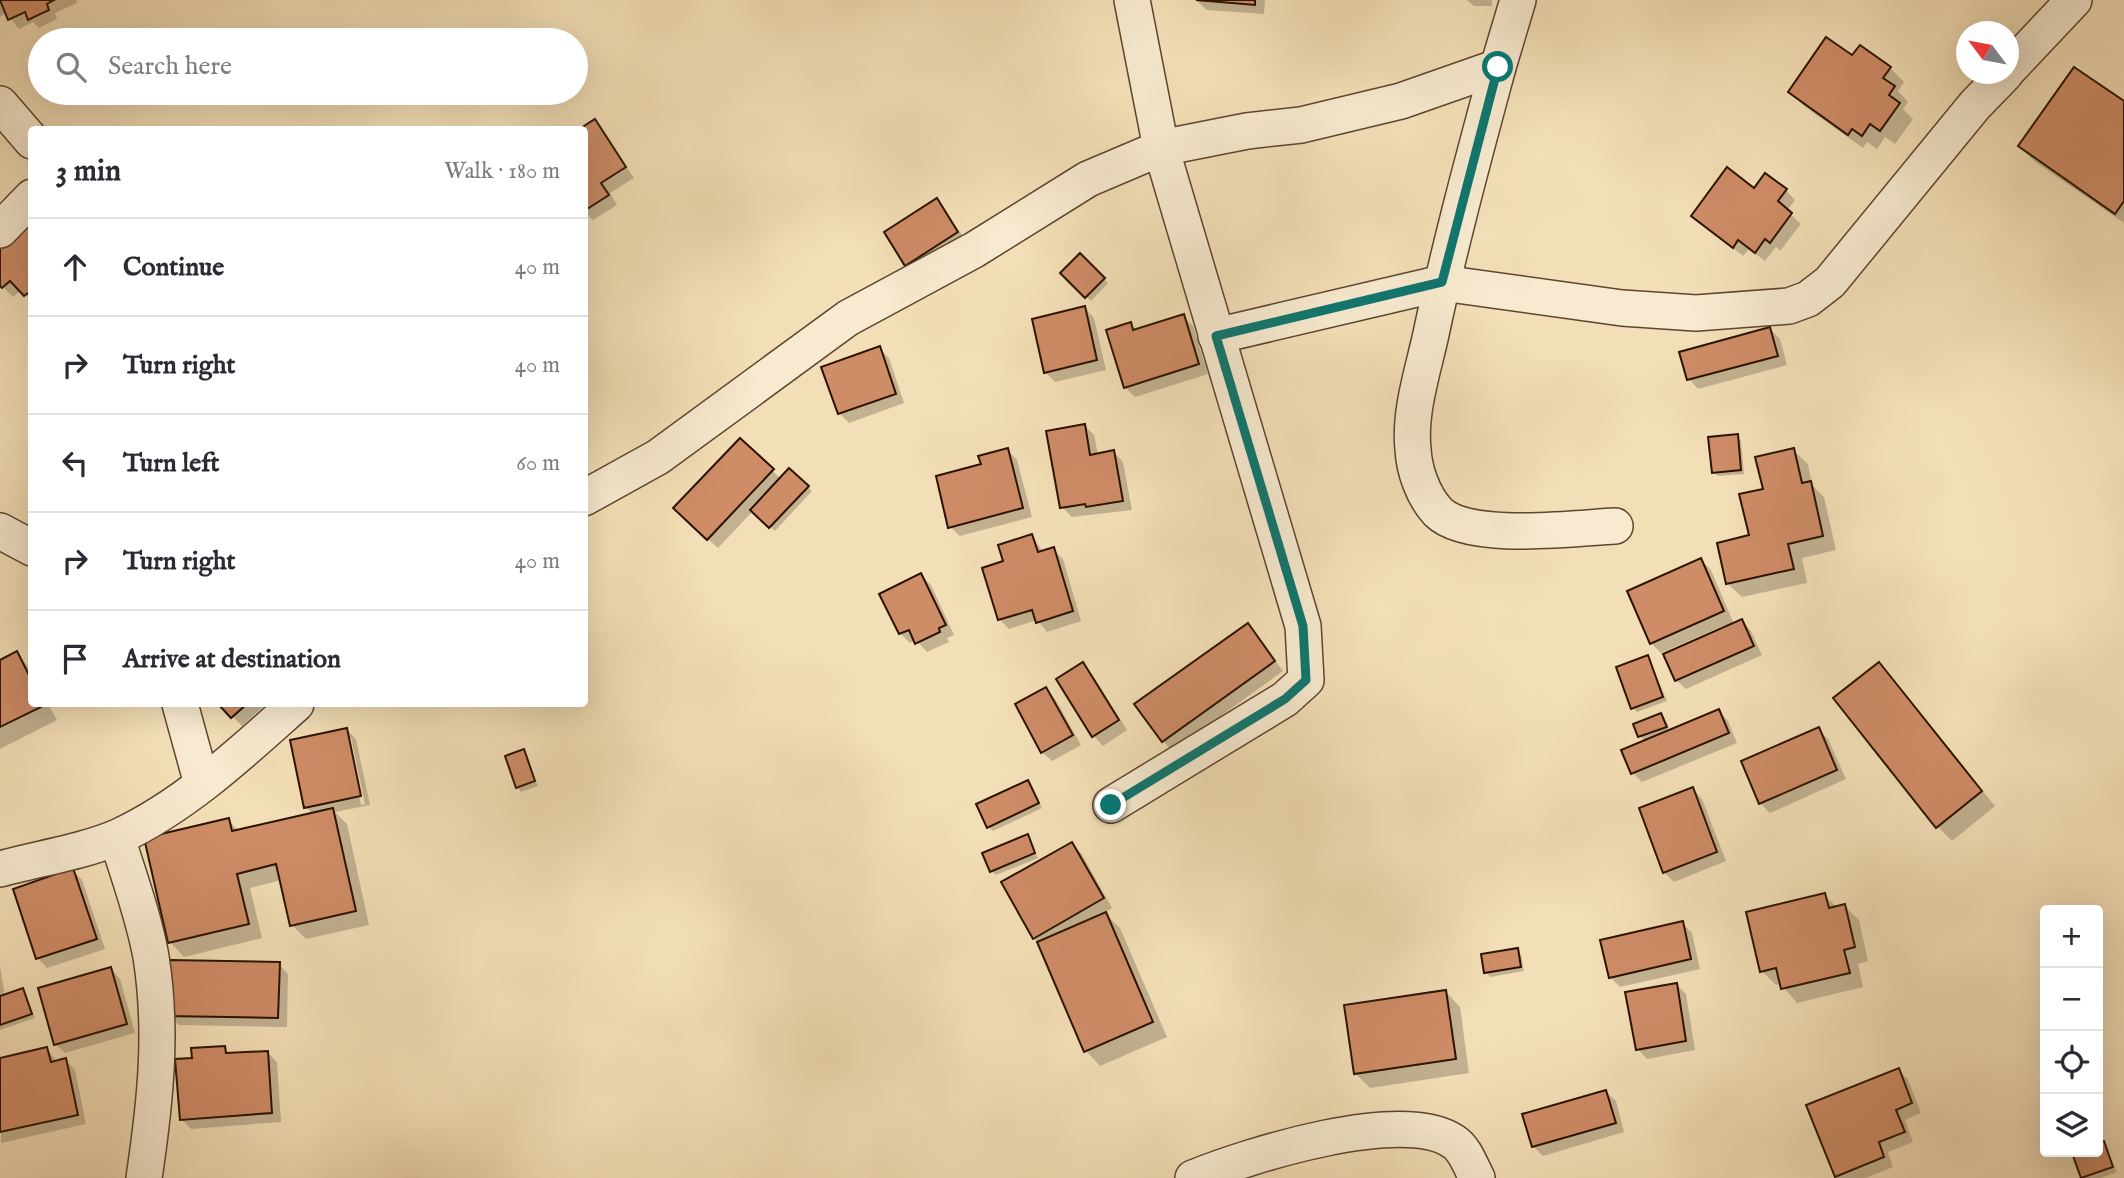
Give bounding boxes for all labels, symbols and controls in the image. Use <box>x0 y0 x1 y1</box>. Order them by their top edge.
north arrow <box>1956 21 2019 84</box>
search box <box>28 28 588 105</box>
icon: search <box>52 48 90 86</box>
text: Search here <box>108 50 232 83</box>
route start <box>1482 51 1513 82</box>
text: 3 min <box>56 153 121 191</box>
text: Walk · 180 m <box>444 157 560 186</box>
icon: ahead <box>56 248 94 286</box>
text: Continue <box>123 251 224 284</box>
text: 40 m <box>515 253 560 282</box>
icon: right <box>56 346 94 384</box>
text: Turn right <box>123 349 236 382</box>
text: 40 m <box>515 351 560 380</box>
icon: left <box>56 444 94 482</box>
text: Turn left <box>123 447 220 480</box>
text: 60 m <box>516 449 560 478</box>
icon: right <box>56 542 94 580</box>
text: Turn right <box>123 545 236 578</box>
text: 40 m <box>515 547 560 576</box>
icon: arrive <box>56 640 94 678</box>
text: Arrive at destination <box>123 643 341 676</box>
route end <box>1095 789 1126 820</box>
map controls <box>2040 905 2103 1157</box>
button: + <box>2040 905 2103 968</box>
button: − <box>2040 968 2103 1031</box>
button: locate <box>2040 1031 2103 1094</box>
button: layers <box>2040 1094 2103 1157</box>

